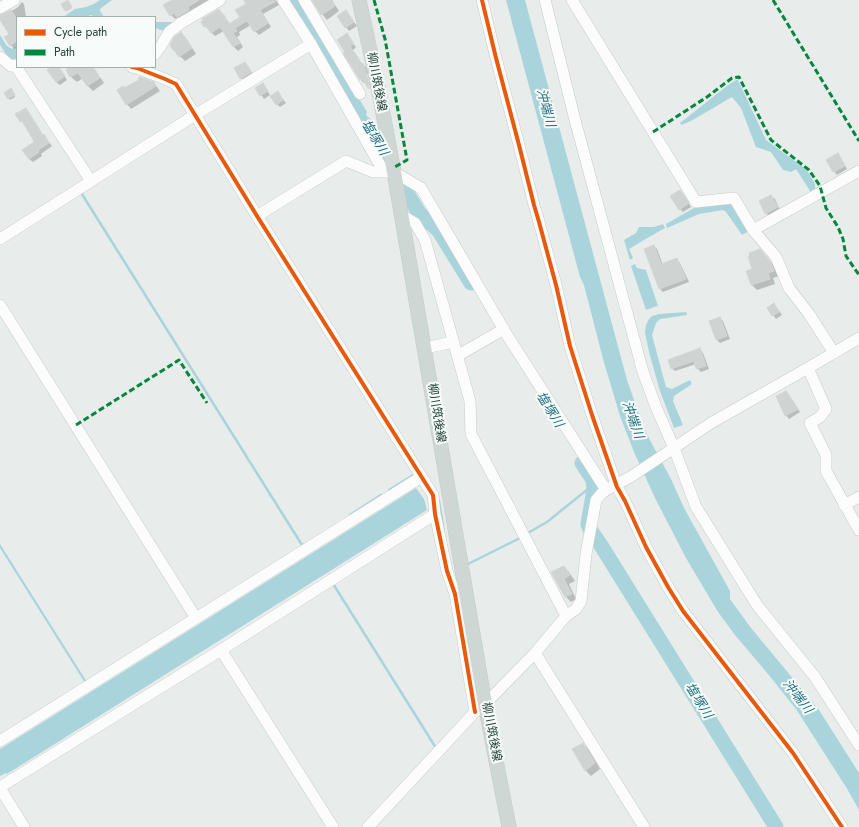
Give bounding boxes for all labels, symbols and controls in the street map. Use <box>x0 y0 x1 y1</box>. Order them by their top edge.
legend <box>16 16 156 68</box>
text: Cycle path <box>54 23 107 41</box>
text: Path <box>54 43 75 61</box>
street label: 柳川筑後線 <box>363 51 389 113</box>
water label: 沖端川 <box>532 87 558 129</box>
water label: 塩塚川 <box>357 117 391 159</box>
street label: 柳川筑後線 <box>424 382 448 444</box>
water label: 塩塚川 <box>532 389 566 431</box>
water label: 沖端川 <box>618 399 646 441</box>
water label: 沖端川 <box>779 677 815 717</box>
water label: 塩塚川 <box>681 680 715 722</box>
street label: 柳川筑後線 <box>478 701 504 763</box>

